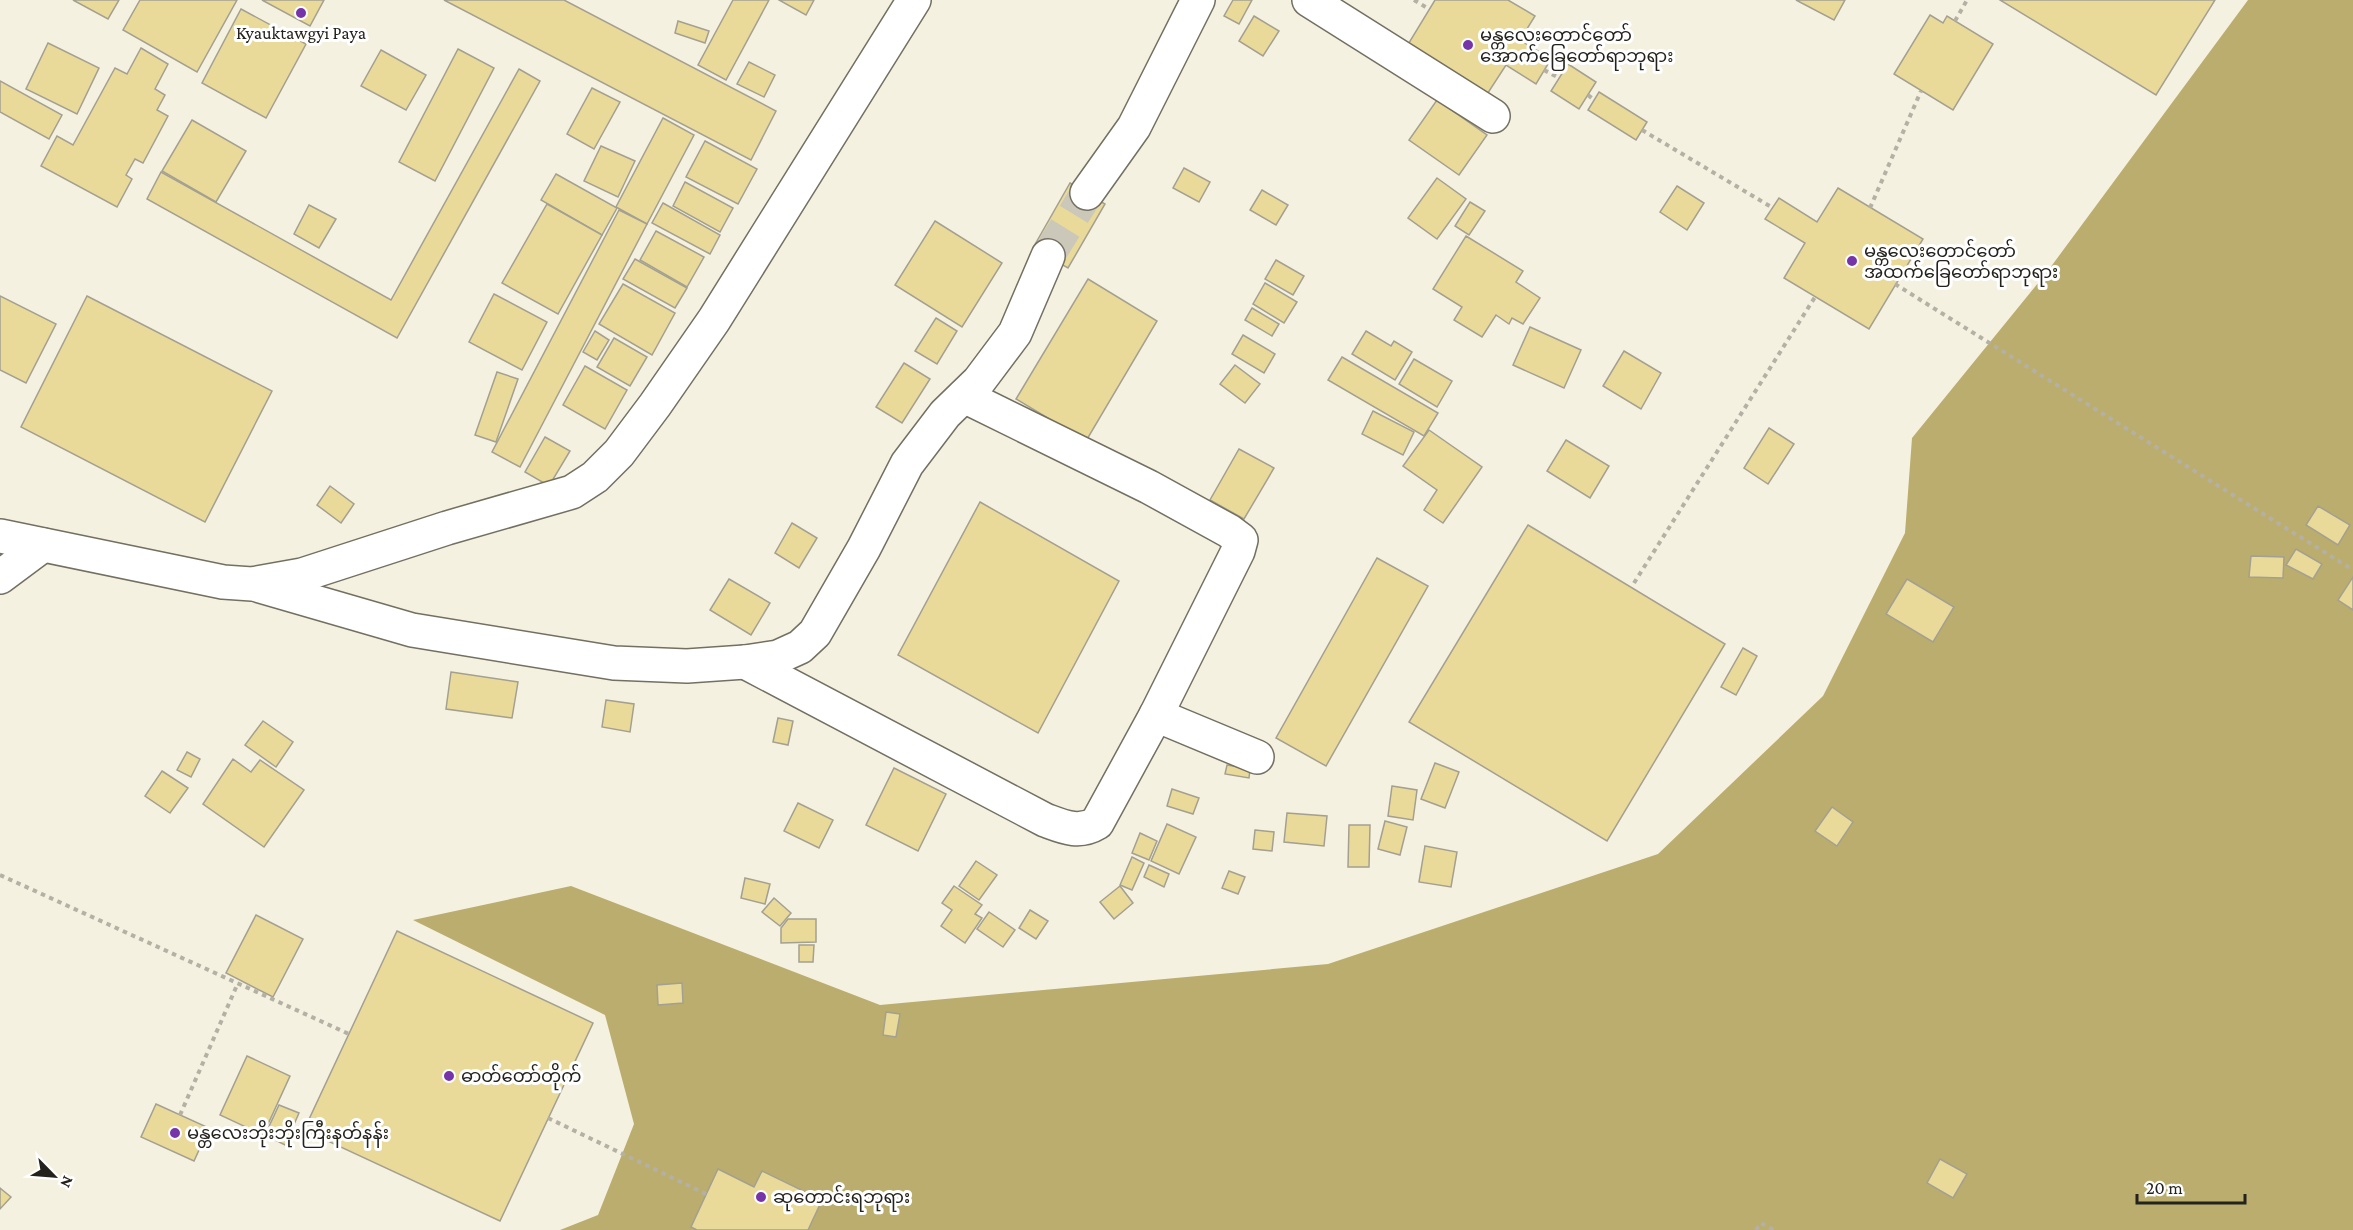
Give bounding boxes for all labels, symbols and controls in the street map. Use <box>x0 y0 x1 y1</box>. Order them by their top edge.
marker: Kyauktawgyi Paya <box>294 6 308 20</box>
place label: မန္တ‌လေးတောင်တော် အောက်ခြေတော်ရာဘုရား‌ <box>1480 22 1673 71</box>
place label: Kyauktawgyi Paya <box>236 23 366 43</box>
marker: မန္တ‌လေးတောင်တော် အောက်ခြေတော်ရာဘုရား‌ <box>1461 38 1475 52</box>
place label: မန္တ‌လေးတောင်တော် အထက်ခြေတော်ရာဘုရား‌ <box>1864 238 2058 287</box>
marker: မန္တ‌လေးတောင်တော် အထက်ခြေတော်ရာဘုရား‌ <box>1845 254 1859 268</box>
place label: ဓာတ်တော်တိုက် <box>461 1062 582 1091</box>
marker: ဓာတ်တော်တိုက် <box>442 1069 456 1083</box>
place label: မန္တလေးဘိုးဘိုးကြီးနတ်နန်း <box>187 1119 389 1148</box>
marker: မန္တလေးဘိုးဘိုးကြီးနတ်နန်း <box>168 1126 182 1140</box>
north arrow <box>24 1146 84 1206</box>
scale bar <box>2137 1167 2245 1205</box>
text: N <box>57 1174 77 1191</box>
text: 20 m <box>2146 1178 2183 1198</box>
place label: ဆုတောင်းရဘုရား <box>773 1184 910 1212</box>
marker: ဆုတောင်းရဘုရား <box>754 1190 768 1204</box>

